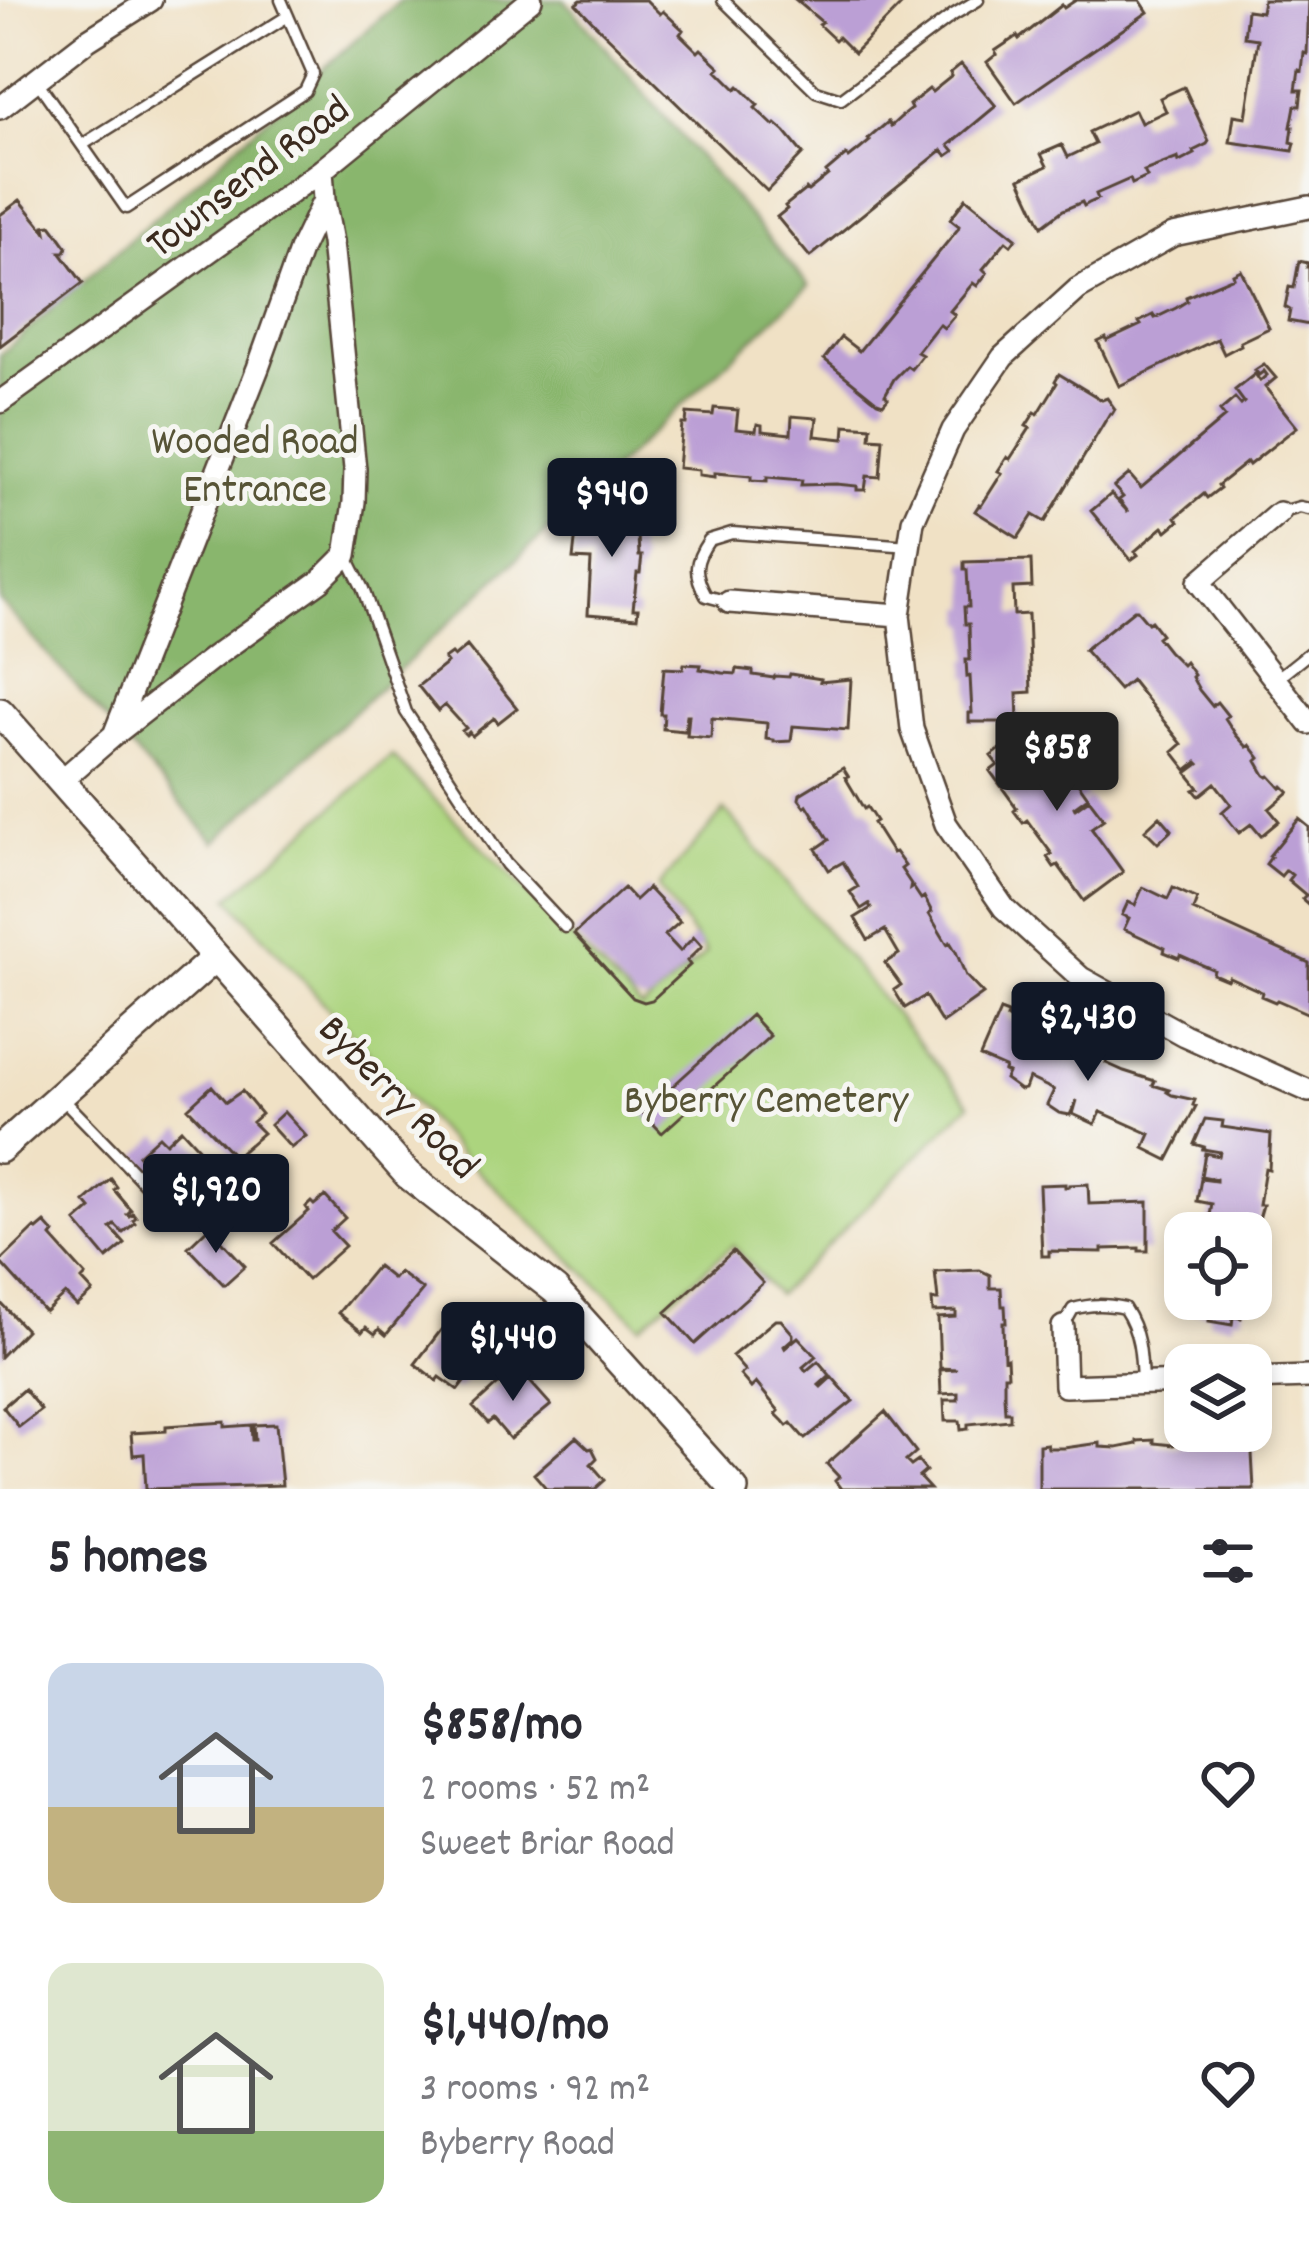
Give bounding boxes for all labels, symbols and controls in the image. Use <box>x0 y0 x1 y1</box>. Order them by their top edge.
street label: Townsend Road <box>136 83 365 276</box>
park label: Wooded Road Entrance <box>151 415 359 523</box>
pin: $940 <box>541 458 683 560</box>
text: $940 <box>574 469 650 524</box>
pin: $858 <box>986 712 1128 814</box>
text: $858 <box>1022 723 1092 778</box>
pin: $2,430 <box>990 982 1186 1084</box>
text: $2,430 <box>1039 993 1137 1048</box>
street label: Byberry Road <box>301 1004 490 1196</box>
park label: Byberry Cemetery <box>624 1074 909 1134</box>
pin: $1,920 <box>118 1154 314 1256</box>
text: $1,920 <box>170 1165 262 1220</box>
map controls <box>1164 1212 1272 1452</box>
button: locate <box>1164 1212 1272 1320</box>
pin: $1,440 <box>415 1302 611 1404</box>
text: $1,440 <box>468 1313 558 1368</box>
button: layers <box>1164 1344 1272 1452</box>
text: 5 homes <box>48 1525 208 1597</box>
icon: filters <box>1195 1528 1261 1594</box>
text: $858/mo <box>420 1692 583 1764</box>
icon: home <box>144 1711 288 1855</box>
icon: heart <box>1195 1750 1261 1816</box>
text: 2 rooms · 52 m² <box>420 1764 650 1819</box>
text: Sweet Briar Road <box>420 1819 675 1874</box>
text: $1,440/mo <box>420 1992 609 2064</box>
icon: home <box>144 2011 288 2155</box>
icon: heart <box>1195 2050 1261 2116</box>
text: 3 rooms · 92 m² <box>420 2064 650 2119</box>
text: Byberry Road <box>420 2119 615 2174</box>

